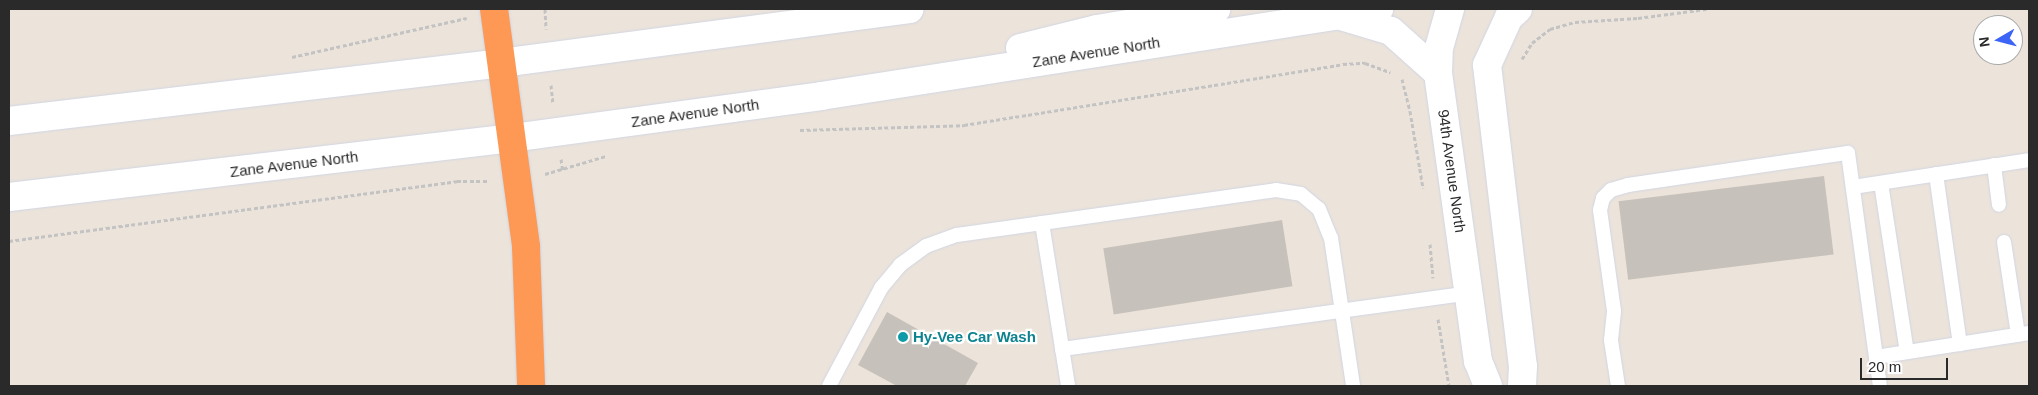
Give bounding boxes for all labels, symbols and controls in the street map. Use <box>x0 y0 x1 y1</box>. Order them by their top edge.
north arrow <box>1973 15 2023 65</box>
street label: Zane Avenue North <box>1030 33 1162 71</box>
text: N <box>1976 36 1993 48</box>
street label: Zane Avenue North <box>629 95 761 131</box>
street label: 94th Avenue North <box>1434 108 1470 234</box>
street label: Zane Avenue North <box>228 147 360 181</box>
place label: Hy-Vee Car Wash <box>913 328 1036 346</box>
marker: Hy-Vee Car Wash <box>897 331 909 343</box>
scale bar <box>1863 348 1950 380</box>
text: 20 m <box>1868 358 1901 375</box>

